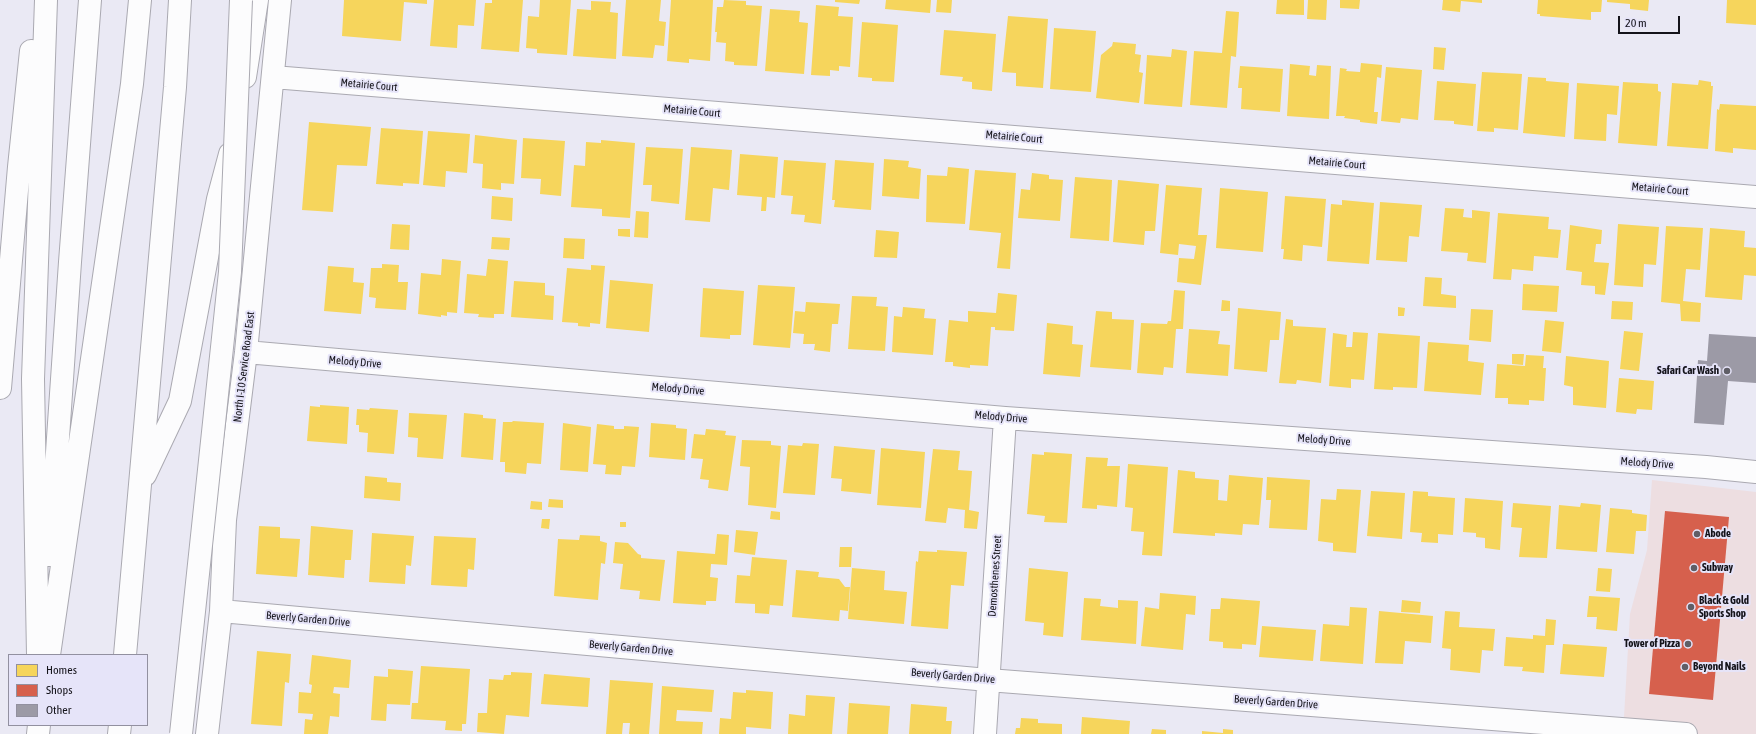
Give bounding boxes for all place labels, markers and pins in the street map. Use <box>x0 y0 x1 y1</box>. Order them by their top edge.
place label: Safari Car Wash <box>1657 364 1719 378</box>
marker: Safari Car Wash <box>1722 366 1732 376</box>
place label: Abode <box>1705 527 1731 541</box>
marker: Abode <box>1692 529 1702 539</box>
place label: Subway <box>1702 561 1733 575</box>
marker: Subway <box>1689 563 1699 573</box>
place label: Black & Gold Sports Shop <box>1699 594 1749 620</box>
marker: Black & Gold Sports Shop <box>1686 602 1696 612</box>
place label: Tower of Pizza <box>1624 637 1680 651</box>
marker: Tower of Pizza <box>1683 639 1693 649</box>
place label: Beyond Nails <box>1693 660 1746 674</box>
marker: Beyond Nails <box>1680 662 1690 672</box>

